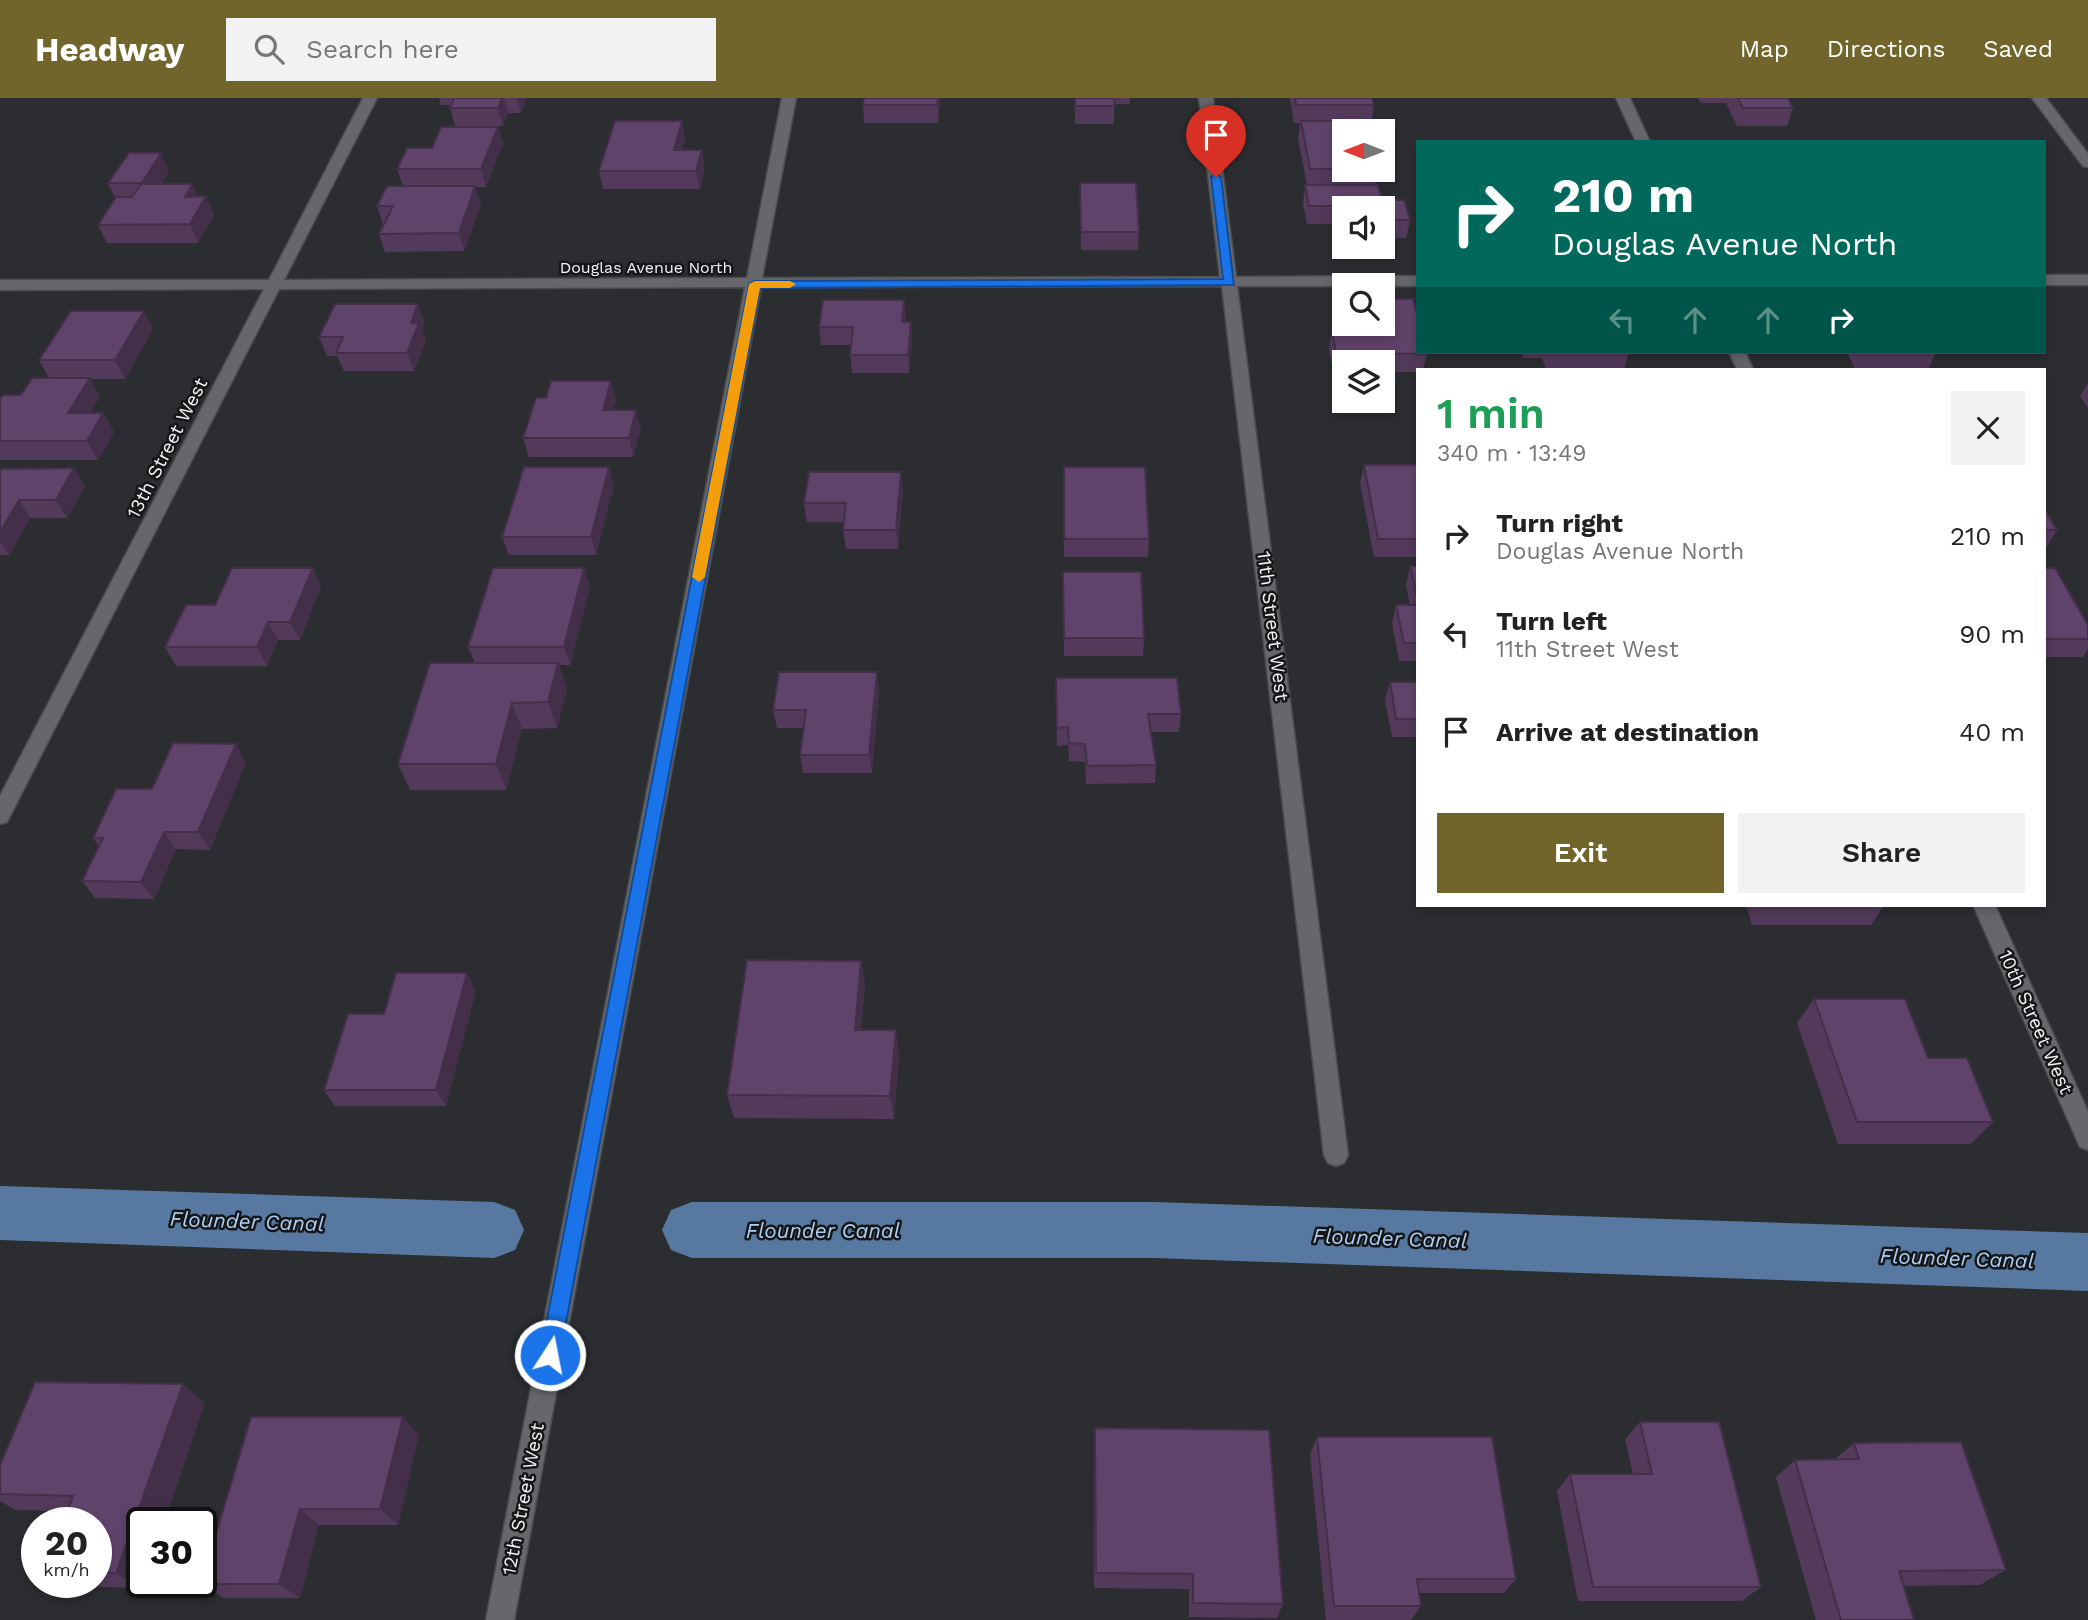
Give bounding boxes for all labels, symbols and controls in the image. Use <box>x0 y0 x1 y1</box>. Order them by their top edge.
search box <box>226 18 716 81</box>
text: Headway <box>35 30 184 69</box>
icon: search <box>250 30 288 68</box>
text: Search here <box>306 34 459 64</box>
text: Map <box>1740 35 1789 63</box>
text: Directions <box>1827 35 1945 63</box>
text: Saved <box>1983 35 2053 63</box>
pin <box>1186 105 1246 177</box>
icon: arrive <box>1197 116 1235 154</box>
north arrow <box>1332 119 1395 182</box>
map controls <box>1332 119 1395 413</box>
text: 210 m <box>1552 166 1694 224</box>
icon: right <box>1437 168 1528 259</box>
button: sound <box>1332 196 1395 259</box>
text: Douglas Avenue North <box>1552 225 1897 263</box>
street label: Douglas Avenue North <box>560 258 732 277</box>
button: search <box>1332 273 1395 336</box>
icon: left <box>1603 301 1641 339</box>
icon: ahead <box>1676 301 1714 339</box>
icon: ahead <box>1749 301 1787 339</box>
icon: right <box>1822 301 1860 339</box>
button: layers <box>1332 350 1395 413</box>
street label: 13th Street West <box>122 374 212 522</box>
text: 1 min <box>1437 389 1545 438</box>
button: close <box>1951 391 2025 465</box>
text: 340 m · 13:49 <box>1437 440 1586 467</box>
text: Turn right <box>1496 508 1623 538</box>
icon: right <box>1437 517 1475 555</box>
text: 210 m <box>1950 521 2025 551</box>
text: Douglas Avenue North <box>1496 538 1744 565</box>
street label: 11th Street West <box>1252 550 1294 702</box>
text: Turn left <box>1496 606 1607 636</box>
icon: left <box>1437 615 1475 653</box>
text: 90 m <box>1959 619 2025 649</box>
text: 11th Street West <box>1496 636 1679 663</box>
icon: arrive <box>1437 713 1475 751</box>
text: Arrive at destination <box>1496 717 1759 747</box>
text: 40 m <box>1959 717 2025 747</box>
button: Exit <box>1437 813 1724 893</box>
button: Share <box>1738 813 2025 893</box>
street label: 10th Street West <box>1994 946 2078 1098</box>
water label: Flounder Canal <box>169 1206 325 1236</box>
water label: Flounder Canal <box>746 1218 900 1243</box>
water label: Flounder Canal <box>1312 1223 1468 1253</box>
water label: Flounder Canal <box>1879 1243 2035 1273</box>
position arrow <box>513 1318 587 1392</box>
street label: 12th Street West <box>497 1421 549 1577</box>
speed limit sign: 30 <box>126 1507 217 1598</box>
text: 20 <box>45 1522 88 1564</box>
text: km/h <box>43 1559 90 1580</box>

